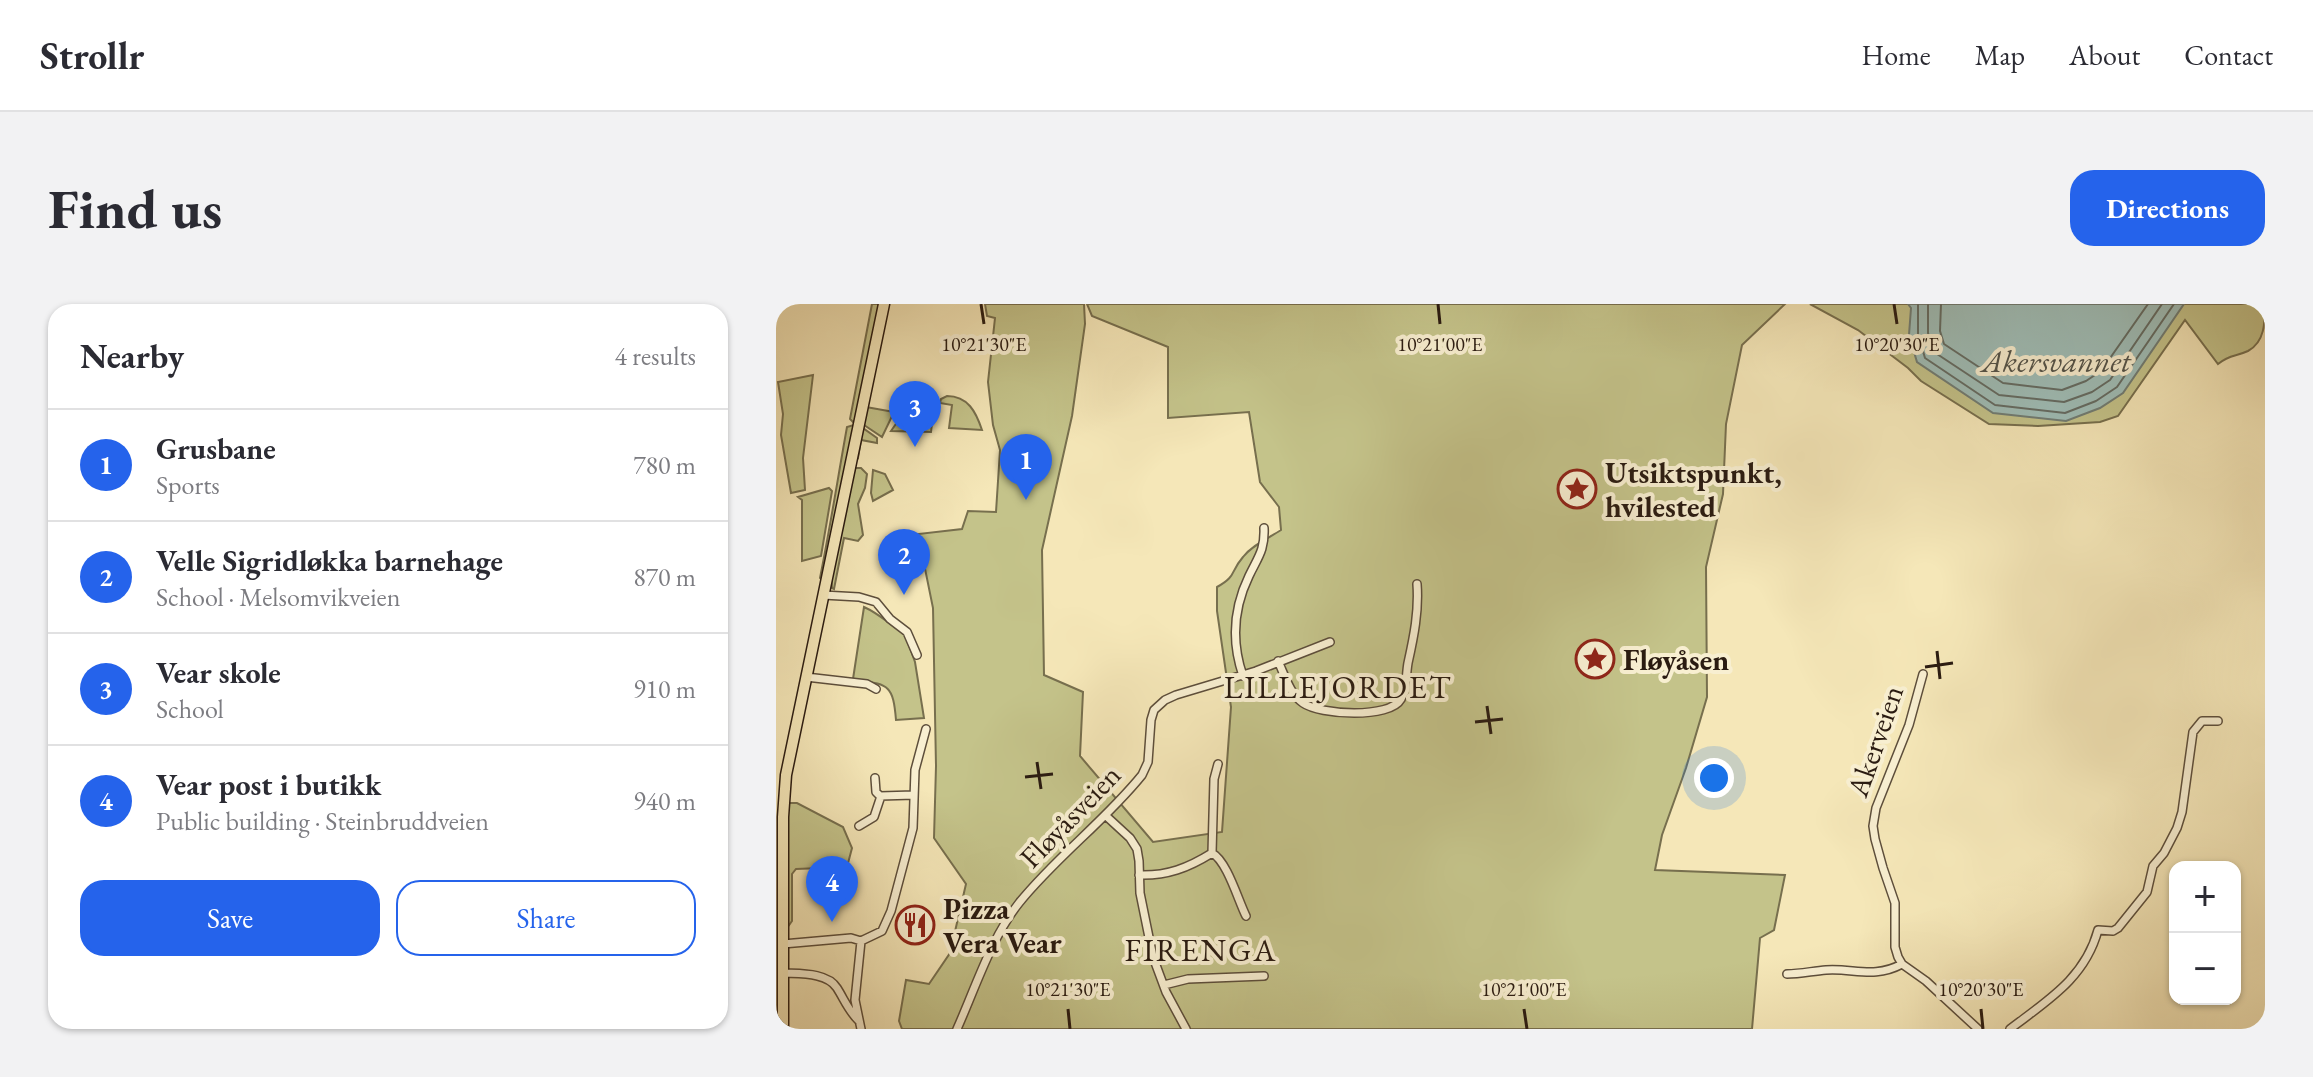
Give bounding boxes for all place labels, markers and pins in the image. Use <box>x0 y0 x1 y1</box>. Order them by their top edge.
pin: 3 <box>889 381 941 447</box>
pin: 1 <box>1000 434 1052 500</box>
place label: Utsiktspunkt, hvilested <box>1605 453 1782 526</box>
place icon: Utsiktspunkt, hvilested <box>1556 468 1598 510</box>
pin: 2 <box>878 529 930 595</box>
place icon: Fløyåsen <box>1574 638 1616 680</box>
place label: Fløyåsen <box>1623 640 1729 679</box>
pin: 4 <box>806 856 858 922</box>
place label: Pizza Vera Vear <box>943 889 1062 962</box>
restaurant icon: Pizza Vera Vear <box>894 904 936 946</box>

